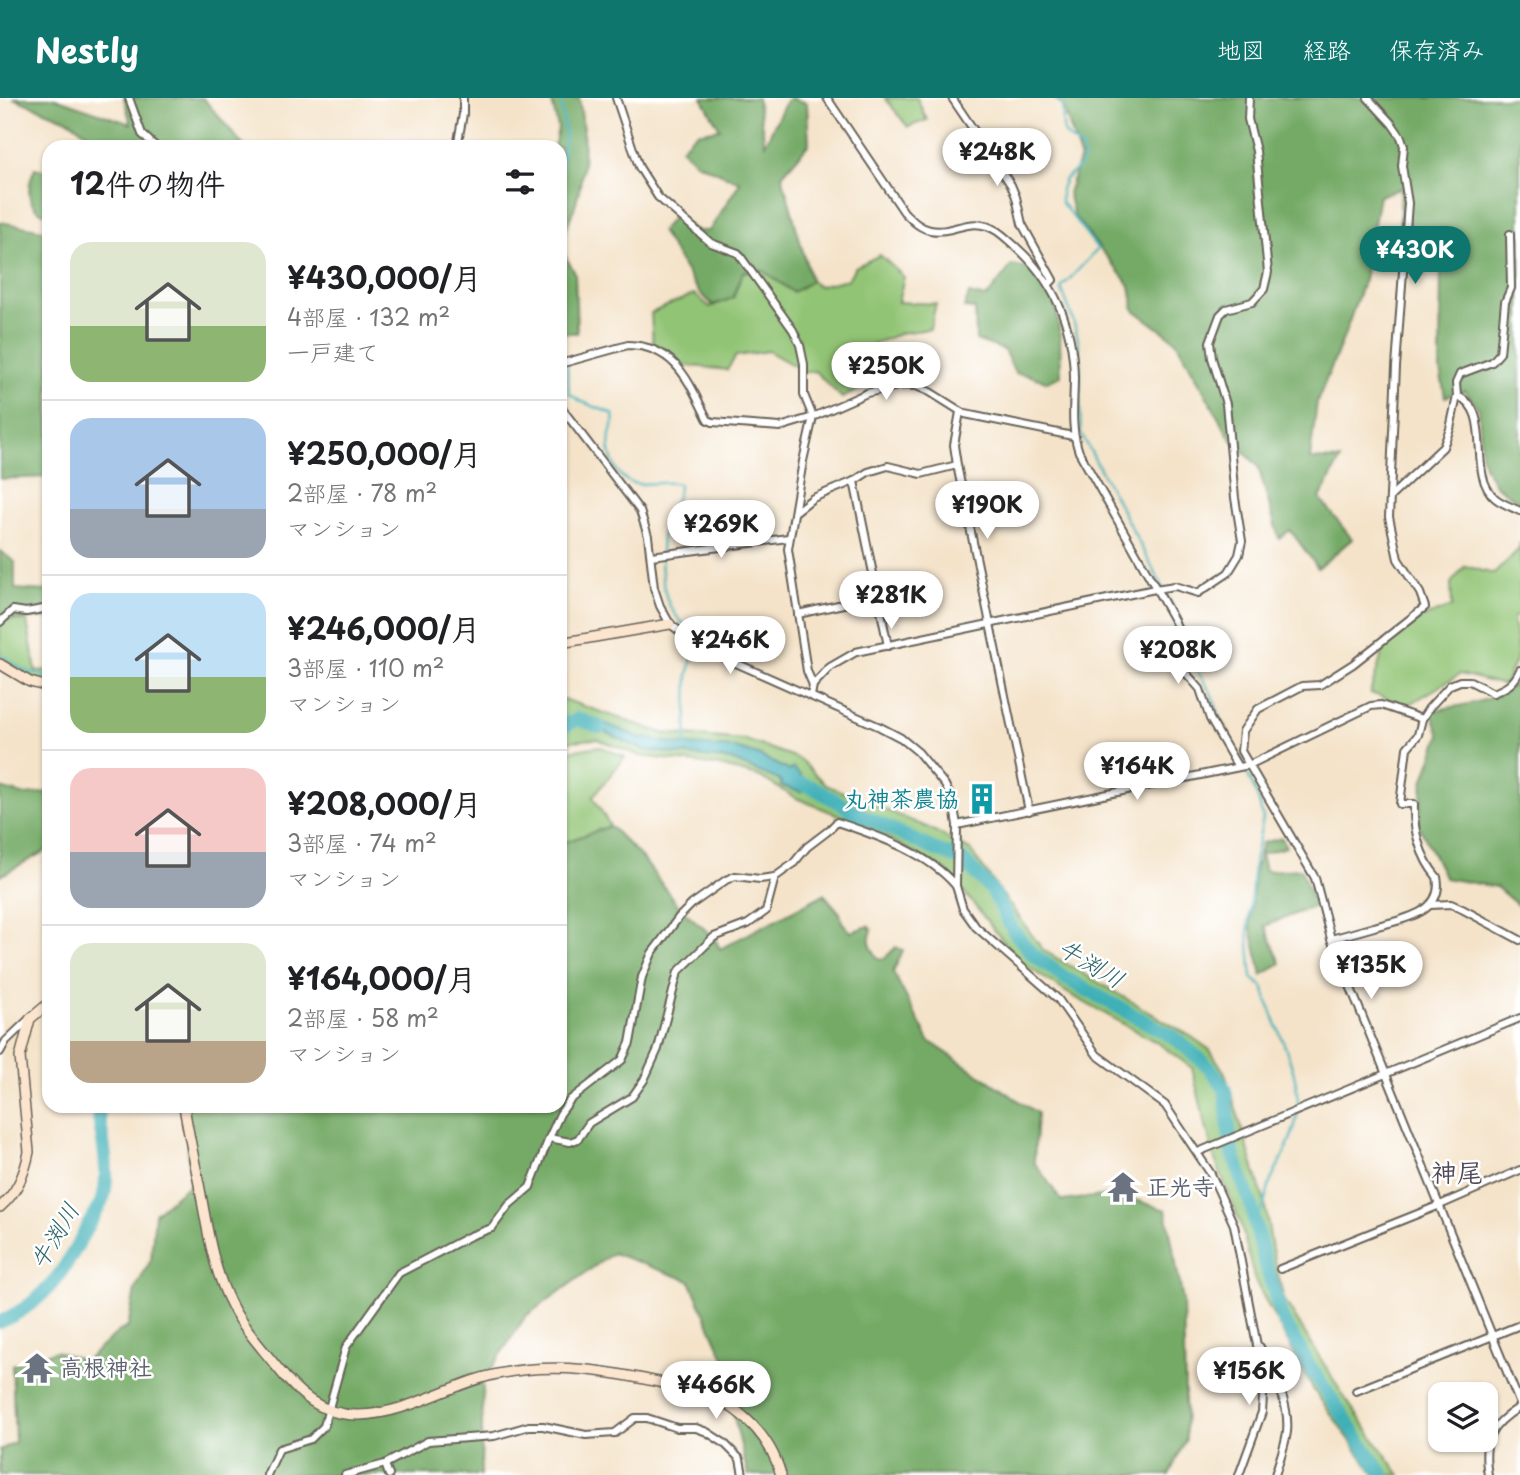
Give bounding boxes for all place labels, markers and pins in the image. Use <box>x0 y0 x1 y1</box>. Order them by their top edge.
pin: ¥248K <box>948 129 1046 188</box>
pin: ¥430K <box>1366 226 1464 286</box>
pin: ¥250K <box>837 342 935 402</box>
pin: ¥190K <box>938 482 1036 541</box>
pin: ¥269K <box>672 500 770 560</box>
pin: ¥281K <box>842 572 940 631</box>
pin: ¥246K <box>681 616 779 676</box>
pin: ¥208K <box>1129 626 1227 686</box>
pin: ¥164K <box>1088 742 1186 802</box>
place label: 丸神茶農協 <box>844 780 959 815</box>
building icon: 丸神茶農協 <box>965 782 999 816</box>
pin: ¥135K <box>1322 942 1420 1001</box>
place label: 正光寺 <box>1146 1168 1215 1203</box>
temple icon: 正光寺 <box>1106 1170 1140 1204</box>
pin: ¥156K <box>1200 1348 1298 1407</box>
place label: 高根神社 <box>60 1349 152 1384</box>
temple icon: 高根神社 <box>20 1351 54 1385</box>
pin: ¥466K <box>667 1362 765 1421</box>

